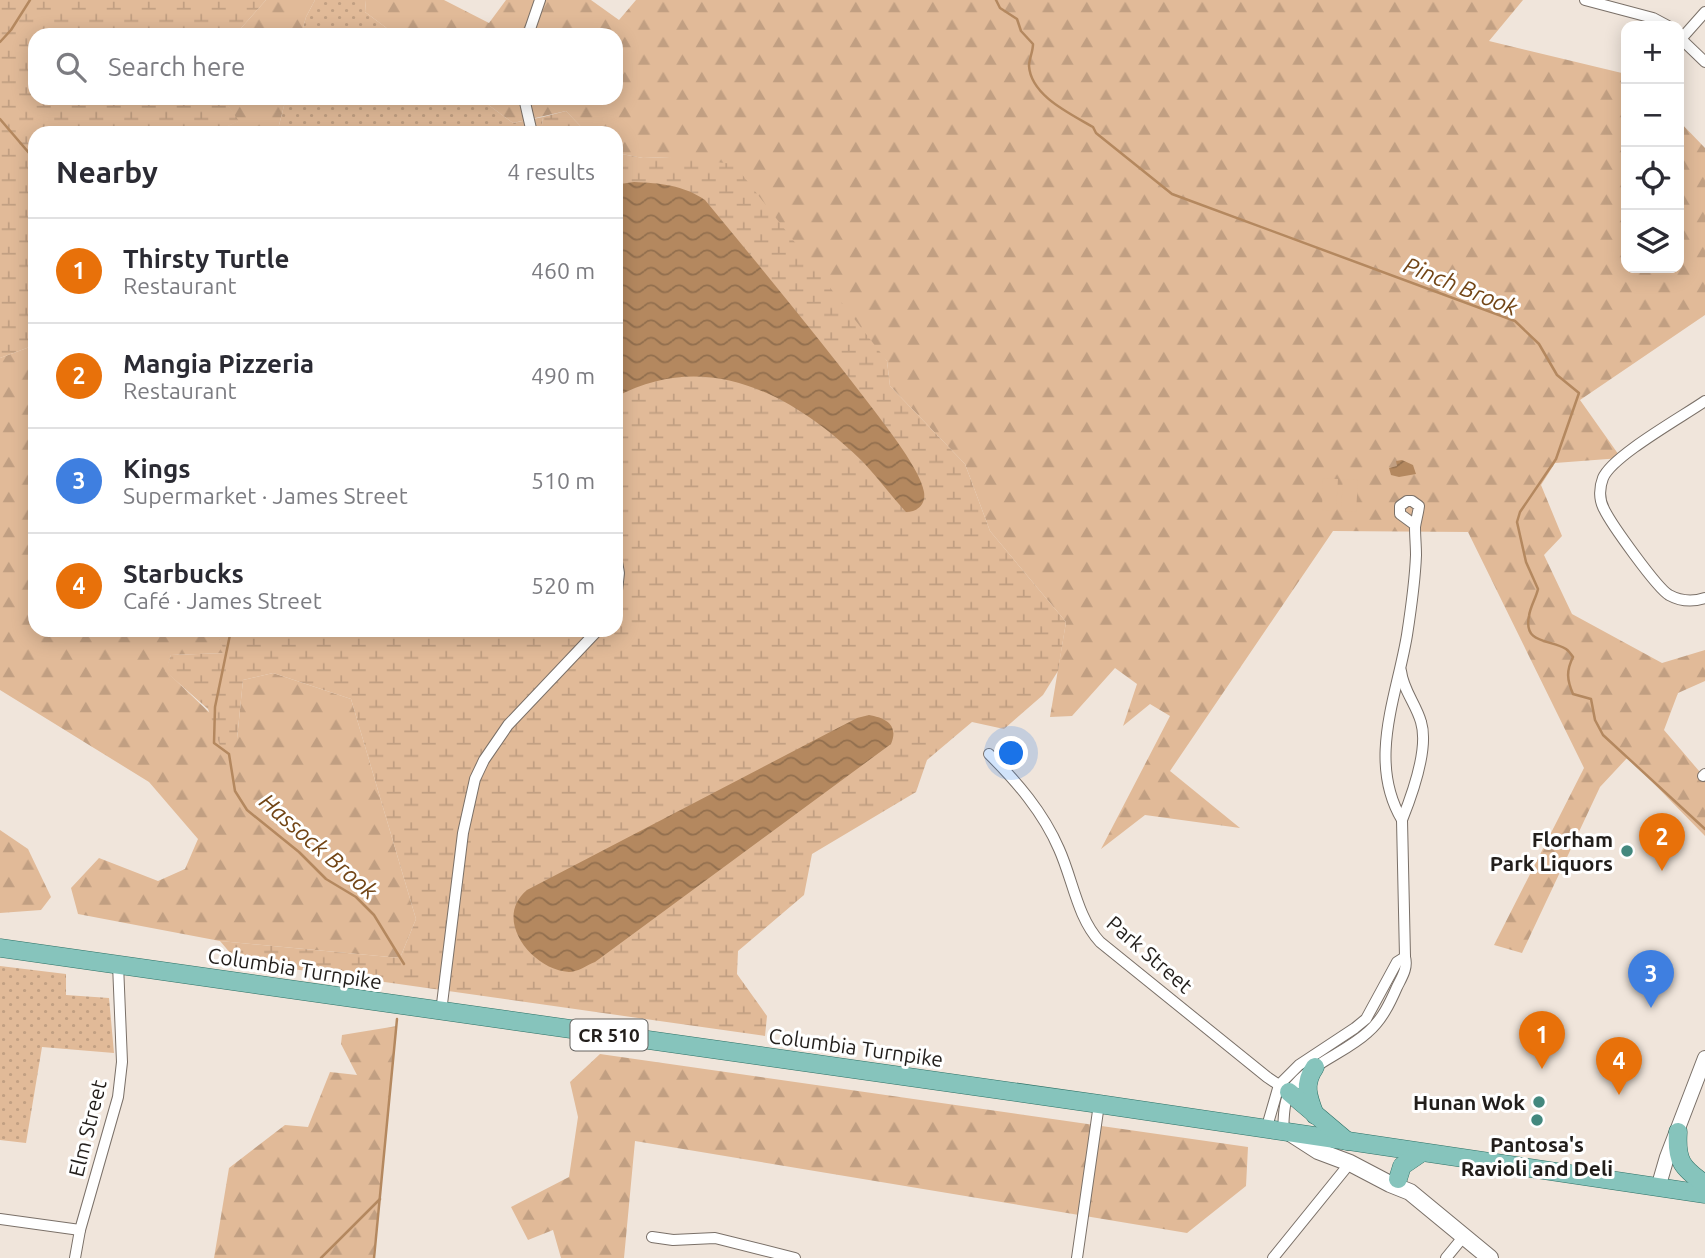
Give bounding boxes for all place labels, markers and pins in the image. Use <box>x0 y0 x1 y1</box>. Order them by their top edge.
pin: 2 <box>1639 813 1685 871</box>
place label: Florham Park Liquors <box>1490 827 1613 875</box>
marker: Florham Park Liquors <box>1619 843 1635 859</box>
pin: 3 <box>1628 950 1674 1008</box>
pin: 1 <box>1519 1011 1565 1069</box>
pin: 4 <box>1596 1037 1642 1095</box>
place label: Hunan Wok <box>1413 1090 1525 1114</box>
marker: Hunan Wok <box>1531 1094 1547 1110</box>
marker: Pantosa's Ravioli and Deli <box>1529 1112 1545 1128</box>
place label: Pantosa's Ravioli and Deli <box>1461 1132 1613 1180</box>

